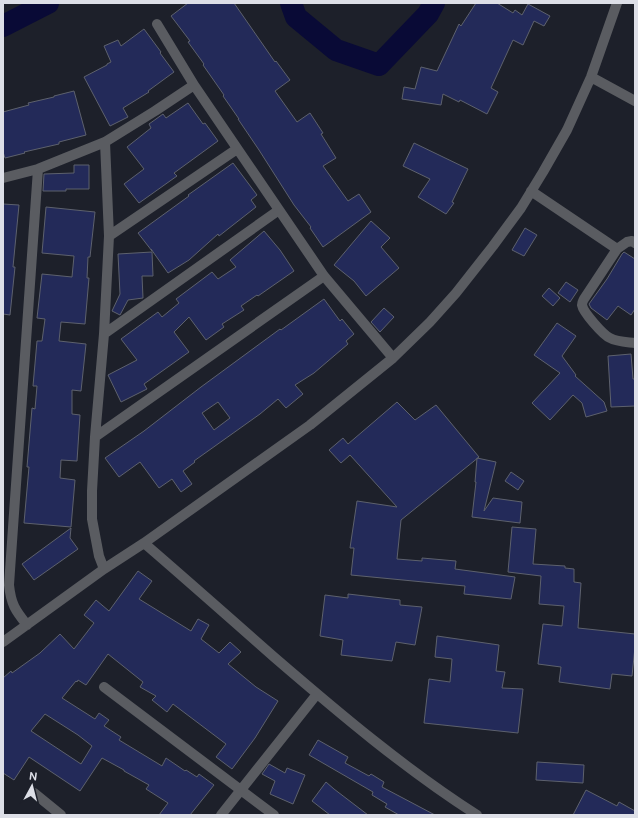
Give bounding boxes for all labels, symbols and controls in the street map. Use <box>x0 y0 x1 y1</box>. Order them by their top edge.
north arrow <box>12 766 52 806</box>
text: N <box>28 769 38 784</box>

